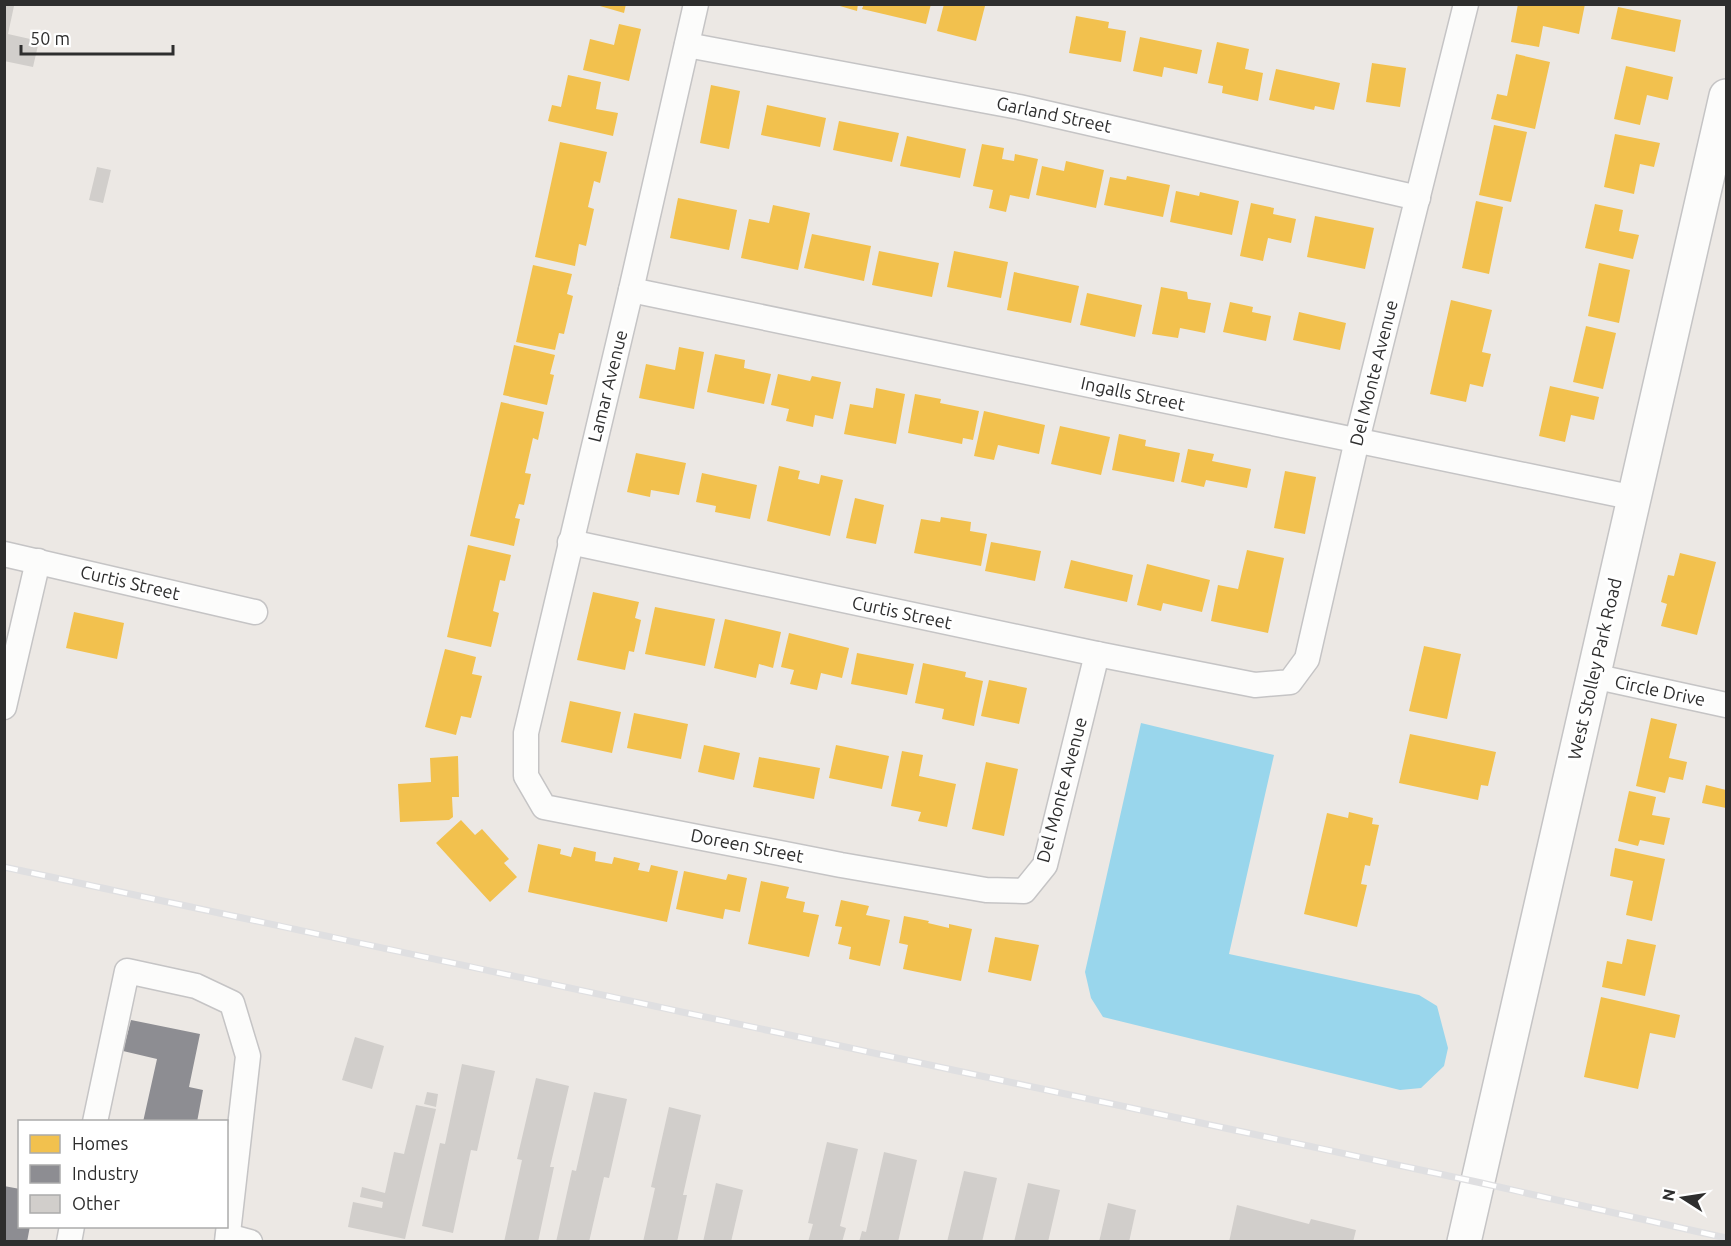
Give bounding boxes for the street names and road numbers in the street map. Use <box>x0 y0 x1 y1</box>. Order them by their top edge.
street label: Garland Street <box>995 92 1114 136</box>
street label: Del Monte Avenue <box>1345 298 1401 448</box>
street label: Lamar Avenue <box>583 328 631 444</box>
street label: Ingalls Street <box>1079 372 1187 414</box>
street label: Curtis Street <box>78 561 182 603</box>
street label: West Stolley Park Road <box>1563 576 1625 762</box>
street label: Curtis Street <box>850 592 954 632</box>
street label: Circle Drive <box>1613 671 1707 709</box>
street label: Del Monte Avenue <box>1032 715 1090 865</box>
street label: Doreen Street <box>689 824 805 866</box>

